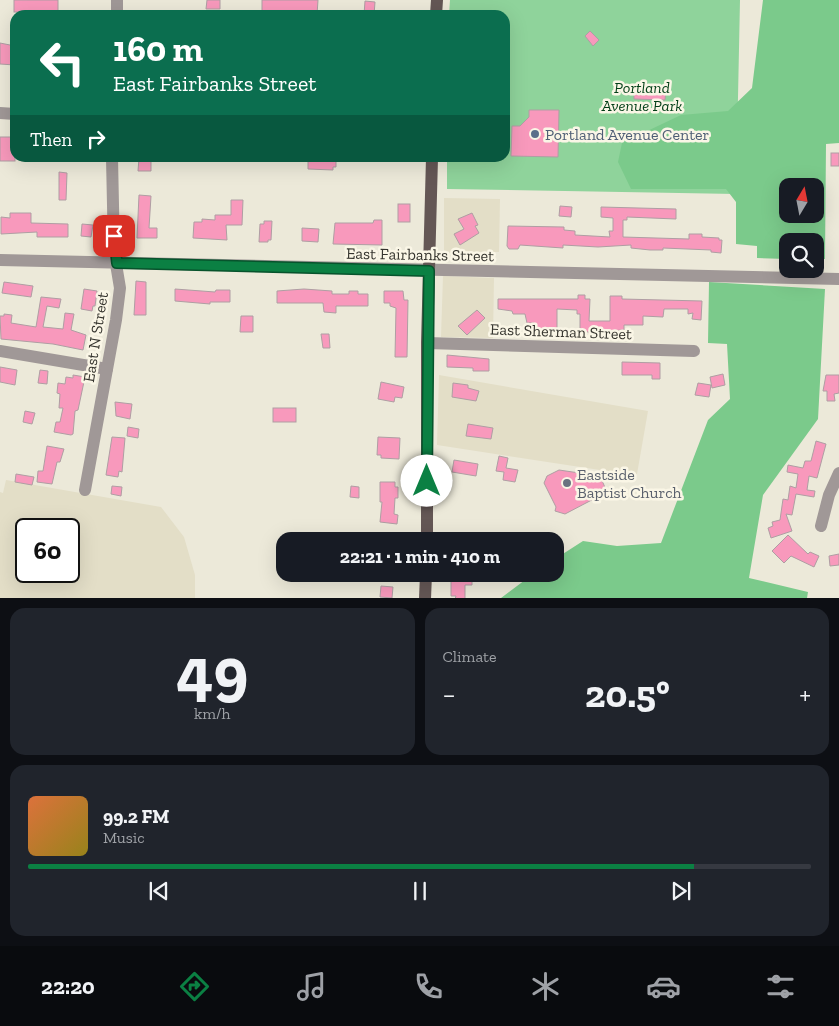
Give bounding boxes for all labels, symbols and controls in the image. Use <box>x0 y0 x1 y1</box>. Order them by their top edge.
text: 160 m <box>113 28 203 70</box>
icon: left <box>30 30 95 95</box>
text: East Fairbanks Street <box>113 70 316 97</box>
park label: Portland Avenue Park <box>601 78 682 115</box>
icon: right <box>82 125 110 153</box>
place label: Portland Avenue Center <box>545 125 710 144</box>
text: Then <box>30 128 72 151</box>
marker: Portland Avenue Center <box>529 128 541 140</box>
north arrow <box>779 178 824 222</box>
map controls <box>779 178 824 278</box>
pin <box>93 215 135 257</box>
icon: arrive <box>100 222 128 250</box>
button: search <box>779 233 824 278</box>
street label: East Fairbanks Street <box>346 244 494 265</box>
street label: East N Street <box>79 290 112 384</box>
street label: East Sherman Street <box>490 320 632 343</box>
position arrow <box>400 454 452 506</box>
place label: Eastside Baptist Church <box>577 465 682 502</box>
marker: Eastside Baptist Church <box>561 477 573 489</box>
speed limit sign: 60 <box>15 518 80 583</box>
text: 22:21 · 1 min · 410 m <box>340 545 500 568</box>
text: 49 <box>176 632 248 710</box>
text: Climate <box>443 647 497 666</box>
text: 20.5° <box>585 671 670 717</box>
text: − <box>443 678 456 711</box>
text: + <box>799 678 811 711</box>
text: km/h <box>194 704 231 723</box>
text: 99.2 FM <box>103 805 169 828</box>
text: Music <box>103 828 145 847</box>
icon: previous <box>145 877 173 905</box>
icon: pause <box>406 877 434 905</box>
icon: next <box>667 877 695 905</box>
icon: directions <box>177 969 212 1004</box>
icon: music <box>294 969 329 1004</box>
icon: phone <box>411 969 446 1004</box>
icon: climate <box>528 969 563 1004</box>
icon: car <box>646 969 681 1004</box>
icon: filters <box>763 969 798 1004</box>
text: 22:20 <box>41 973 95 1000</box>

